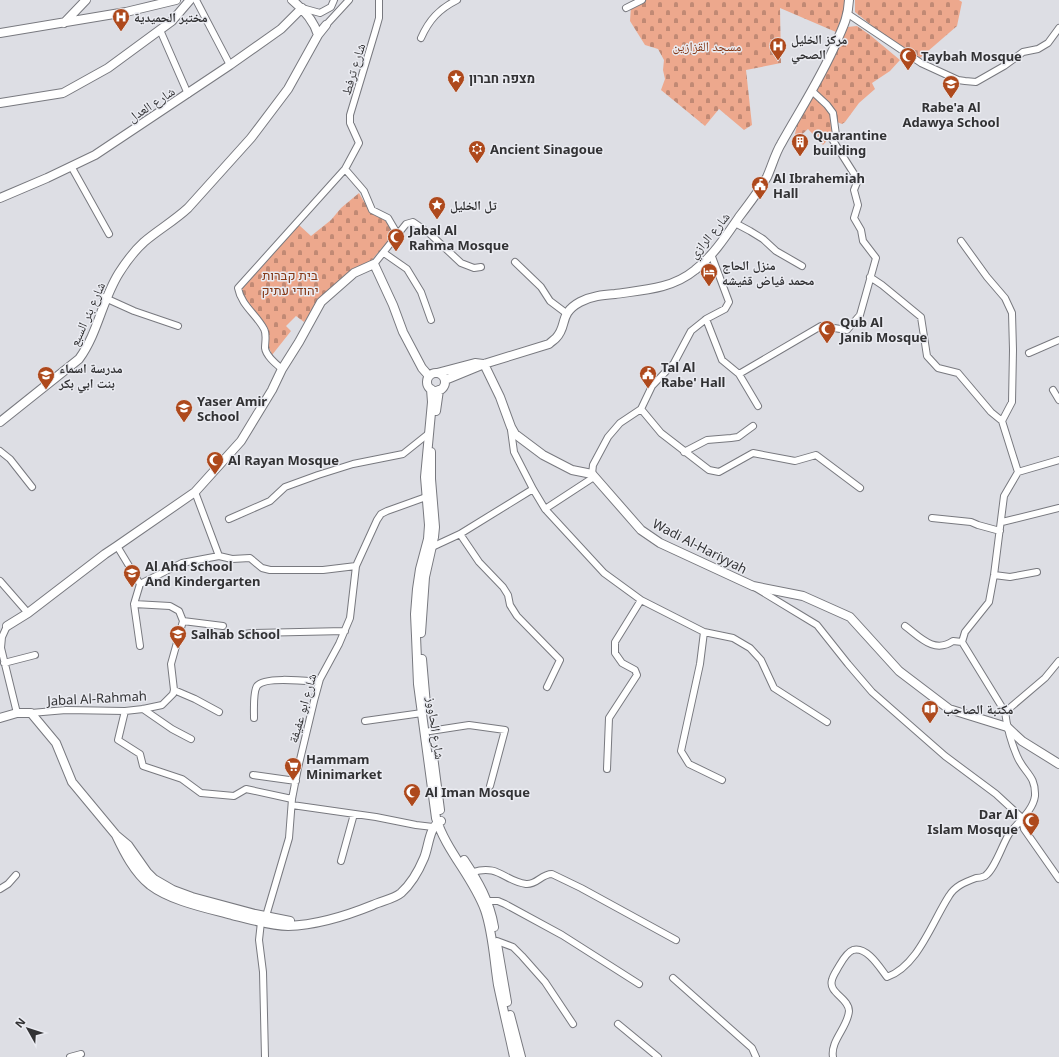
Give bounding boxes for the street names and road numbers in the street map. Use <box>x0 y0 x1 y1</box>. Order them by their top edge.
street label: شارع ترفط <box>337 41 370 97</box>
street label: شارع العدل <box>124 82 179 127</box>
street label: شارع الرازي <box>684 208 735 263</box>
street label: شارع بئر السبع <box>65 279 110 349</box>
street label: Wadi Al-Hariyyah <box>650 514 750 578</box>
street label: شارع ابو عفيفة <box>284 671 321 745</box>
street label: Jabal Al-Rahmah <box>45 686 147 710</box>
street label: شارع الحاووز <box>422 695 449 761</box>

